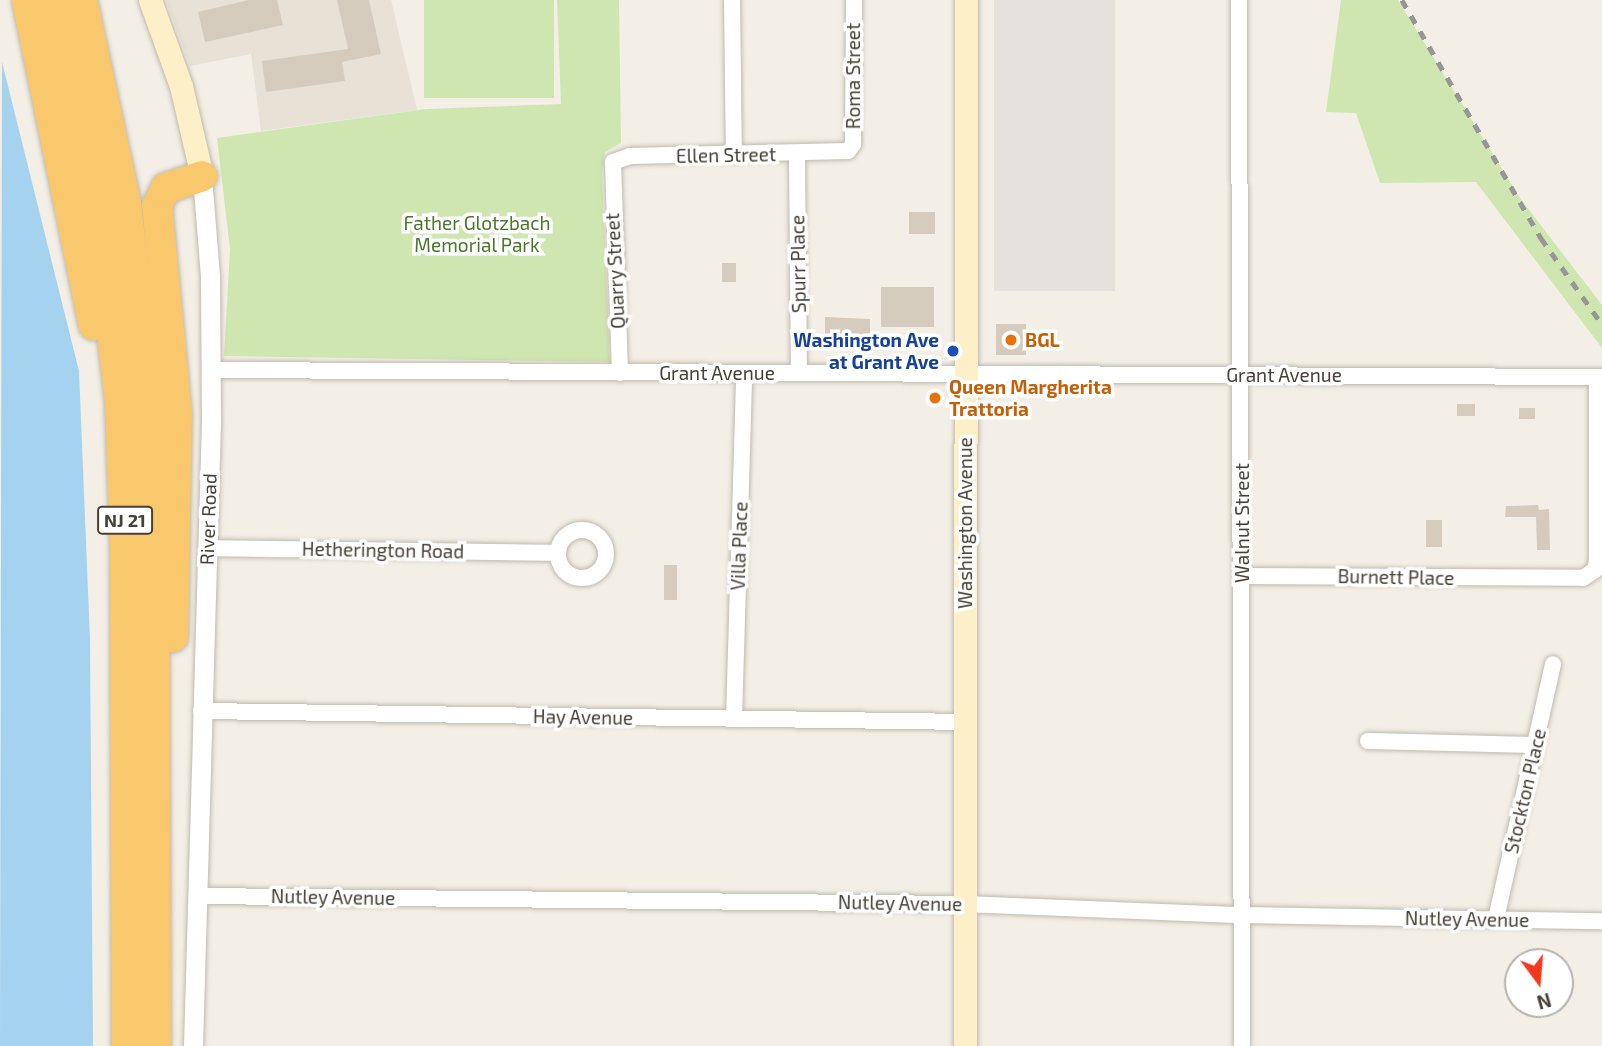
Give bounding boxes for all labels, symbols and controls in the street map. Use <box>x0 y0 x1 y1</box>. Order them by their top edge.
street label: Roma Street <box>842 23 864 129</box>
street label: Ellen Street <box>676 143 776 167</box>
park label: Father Glotzbach Memorial Park <box>403 212 551 256</box>
street label: Quarry Street <box>601 212 629 330</box>
street label: Spurr Place <box>786 215 810 313</box>
place label: Washington Ave at Grant Ave <box>793 329 939 373</box>
place label: BGL <box>1025 329 1060 351</box>
marker: BGL <box>1003 332 1019 348</box>
marker: Washington Ave at Grant Ave <box>945 343 961 359</box>
street label: Grant Avenue <box>659 362 775 384</box>
street label: Grant Avenue <box>1226 364 1342 386</box>
place label: Queen Margherita Trattoria <box>949 376 1112 420</box>
marker: Queen Margherita Trattoria <box>927 390 943 406</box>
street label: Washington Avenue <box>954 437 976 609</box>
street label: Walnut Street <box>1231 463 1253 583</box>
street label: River Road <box>195 473 221 565</box>
street label: Villa Place <box>726 501 752 591</box>
road number: NJ 21 <box>97 506 153 534</box>
street label: Hetherington Road <box>302 537 464 563</box>
street label: Burnett Place <box>1337 565 1455 589</box>
street label: Hay Avenue <box>532 705 634 729</box>
street label: Stockton Place <box>1500 726 1550 856</box>
street label: Nutley Avenue <box>270 885 396 909</box>
street label: Nutley Avenue <box>837 891 963 915</box>
street label: Nutley Avenue <box>1404 907 1530 931</box>
north arrow <box>1504 948 1574 1018</box>
text: N <box>1535 989 1554 1015</box>

